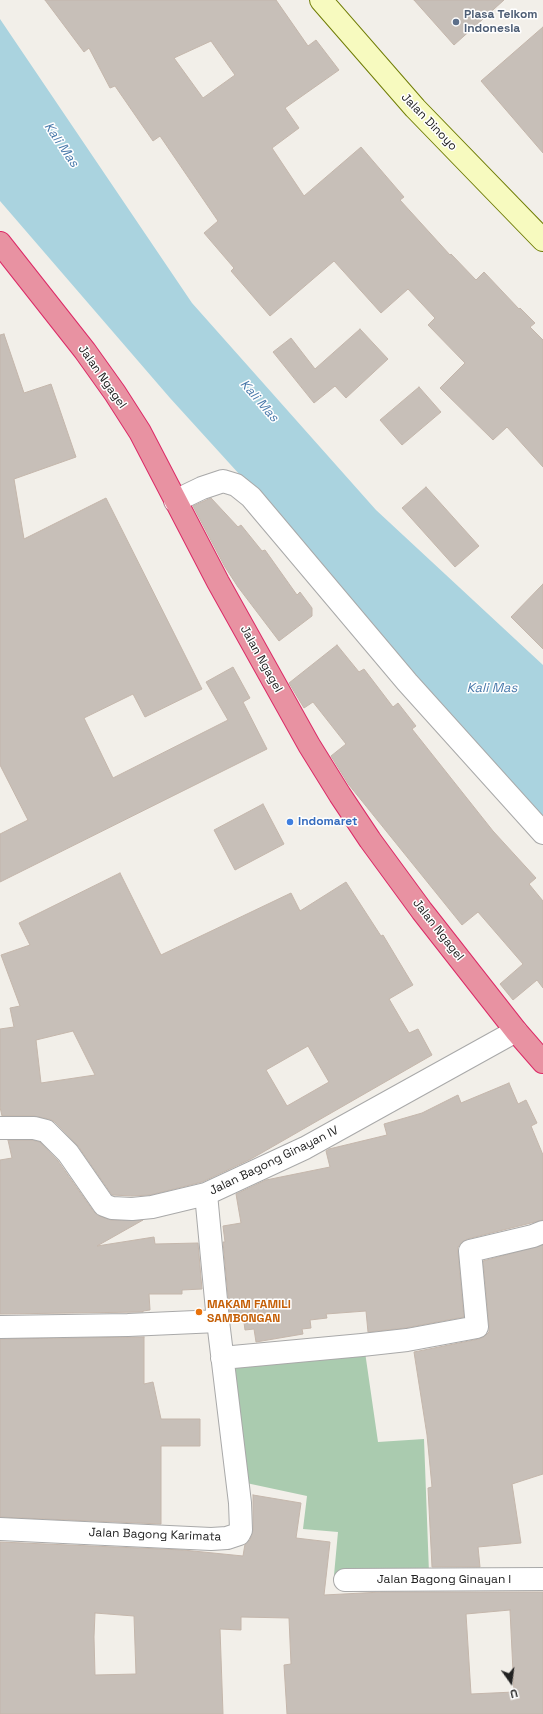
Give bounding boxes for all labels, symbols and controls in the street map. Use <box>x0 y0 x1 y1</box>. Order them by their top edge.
place label: Plasa Telkom Indonesia <box>464 8 538 36</box>
marker: Plasa Telkom Indonesia <box>451 17 461 27</box>
street label: Jalan Dinoyo <box>398 90 460 154</box>
water label: Kali Mas <box>40 120 82 170</box>
street label: Jalan Ngagel <box>75 342 129 412</box>
water label: Kali Mas <box>237 377 281 425</box>
street label: Jalan Ngagel <box>237 623 285 695</box>
water label: Kali Mas <box>467 680 517 696</box>
place label: Indomaret <box>298 815 357 829</box>
marker: Indomaret <box>285 817 295 827</box>
street label: Jalan Ngagel <box>409 896 467 964</box>
street label: Jalan Bagong Ginayan IV <box>207 1123 341 1199</box>
place label: MAKAM FAMILI SAMBONGAN <box>207 1298 291 1326</box>
marker: MAKAM FAMILI SAMBONGAN <box>194 1307 204 1317</box>
street label: Jalan Bagong Karimata <box>88 1525 222 1545</box>
street label: Jalan Bagong Ginayan I <box>377 1573 511 1587</box>
north arrow <box>491 1662 531 1702</box>
text: U <box>509 1686 519 1701</box>

